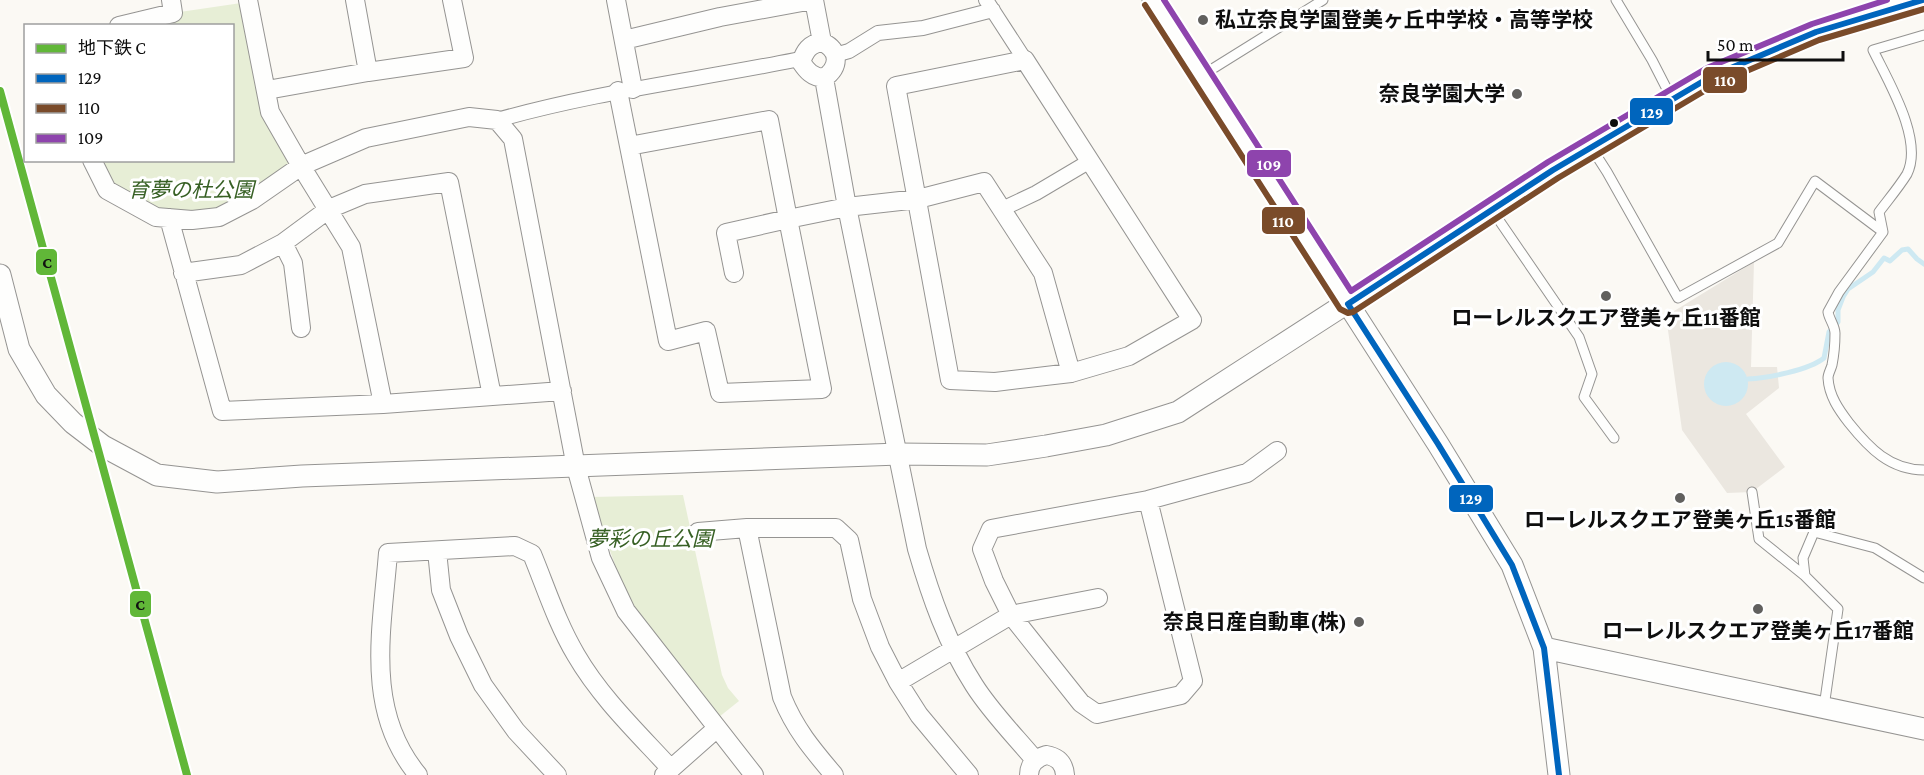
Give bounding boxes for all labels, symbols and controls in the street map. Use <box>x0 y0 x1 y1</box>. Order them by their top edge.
place label: 私立奈良学園登美ヶ丘中学校・高等学校 <box>1215 8 1593 32</box>
marker: 私立奈良学園登美ヶ丘中学校・高等学校 <box>1196 13 1210 27</box>
legend <box>24 24 234 162</box>
scale bar <box>1708 24 1843 62</box>
text: 50 m <box>1717 35 1754 55</box>
text: 地下鉄 C <box>78 38 146 58</box>
line badge: 110 <box>1702 66 1748 94</box>
text: 129 <box>78 68 102 88</box>
text: 110 <box>1714 72 1736 89</box>
place label: 奈良学園大学 <box>1379 82 1505 106</box>
marker: 奈良学園大学 <box>1510 87 1524 101</box>
line badge: 129 <box>1629 97 1674 126</box>
text: 110 <box>78 98 100 118</box>
text: 129 <box>1641 104 1663 121</box>
unlabelled marker <box>1608 117 1620 129</box>
text: 109 <box>78 128 103 148</box>
line badge: 109 <box>1246 149 1292 178</box>
text: 109 <box>1257 156 1281 173</box>
park label: 育夢の杜公園 <box>128 178 257 202</box>
line badge: 110 <box>1261 206 1306 235</box>
text: 110 <box>1272 213 1294 230</box>
line badge: C <box>35 248 58 276</box>
text: C <box>42 254 52 271</box>
marker: ローレルスクエア登美ヶ丘11番館 <box>1599 289 1613 303</box>
place label: ローレルスクエア登美ヶ丘11番館 <box>1451 306 1761 330</box>
line badge: 129 <box>1448 484 1494 513</box>
text: 129 <box>1460 490 1482 507</box>
marker: ローレルスクエア登美ヶ丘15番館 <box>1673 491 1687 505</box>
place label: ローレルスクエア登美ヶ丘15番館 <box>1524 508 1836 532</box>
park label: 夢彩の丘公園 <box>587 527 716 551</box>
line badge: C <box>129 590 152 618</box>
text: C <box>135 596 145 613</box>
marker: ローレルスクエア登美ヶ丘17番館 <box>1751 602 1765 616</box>
place label: 奈良日産自動車(株) <box>1163 610 1347 634</box>
marker: 奈良日産自動車(株) <box>1352 615 1366 629</box>
place label: ローレルスクエア登美ヶ丘17番館 <box>1602 619 1914 643</box>

